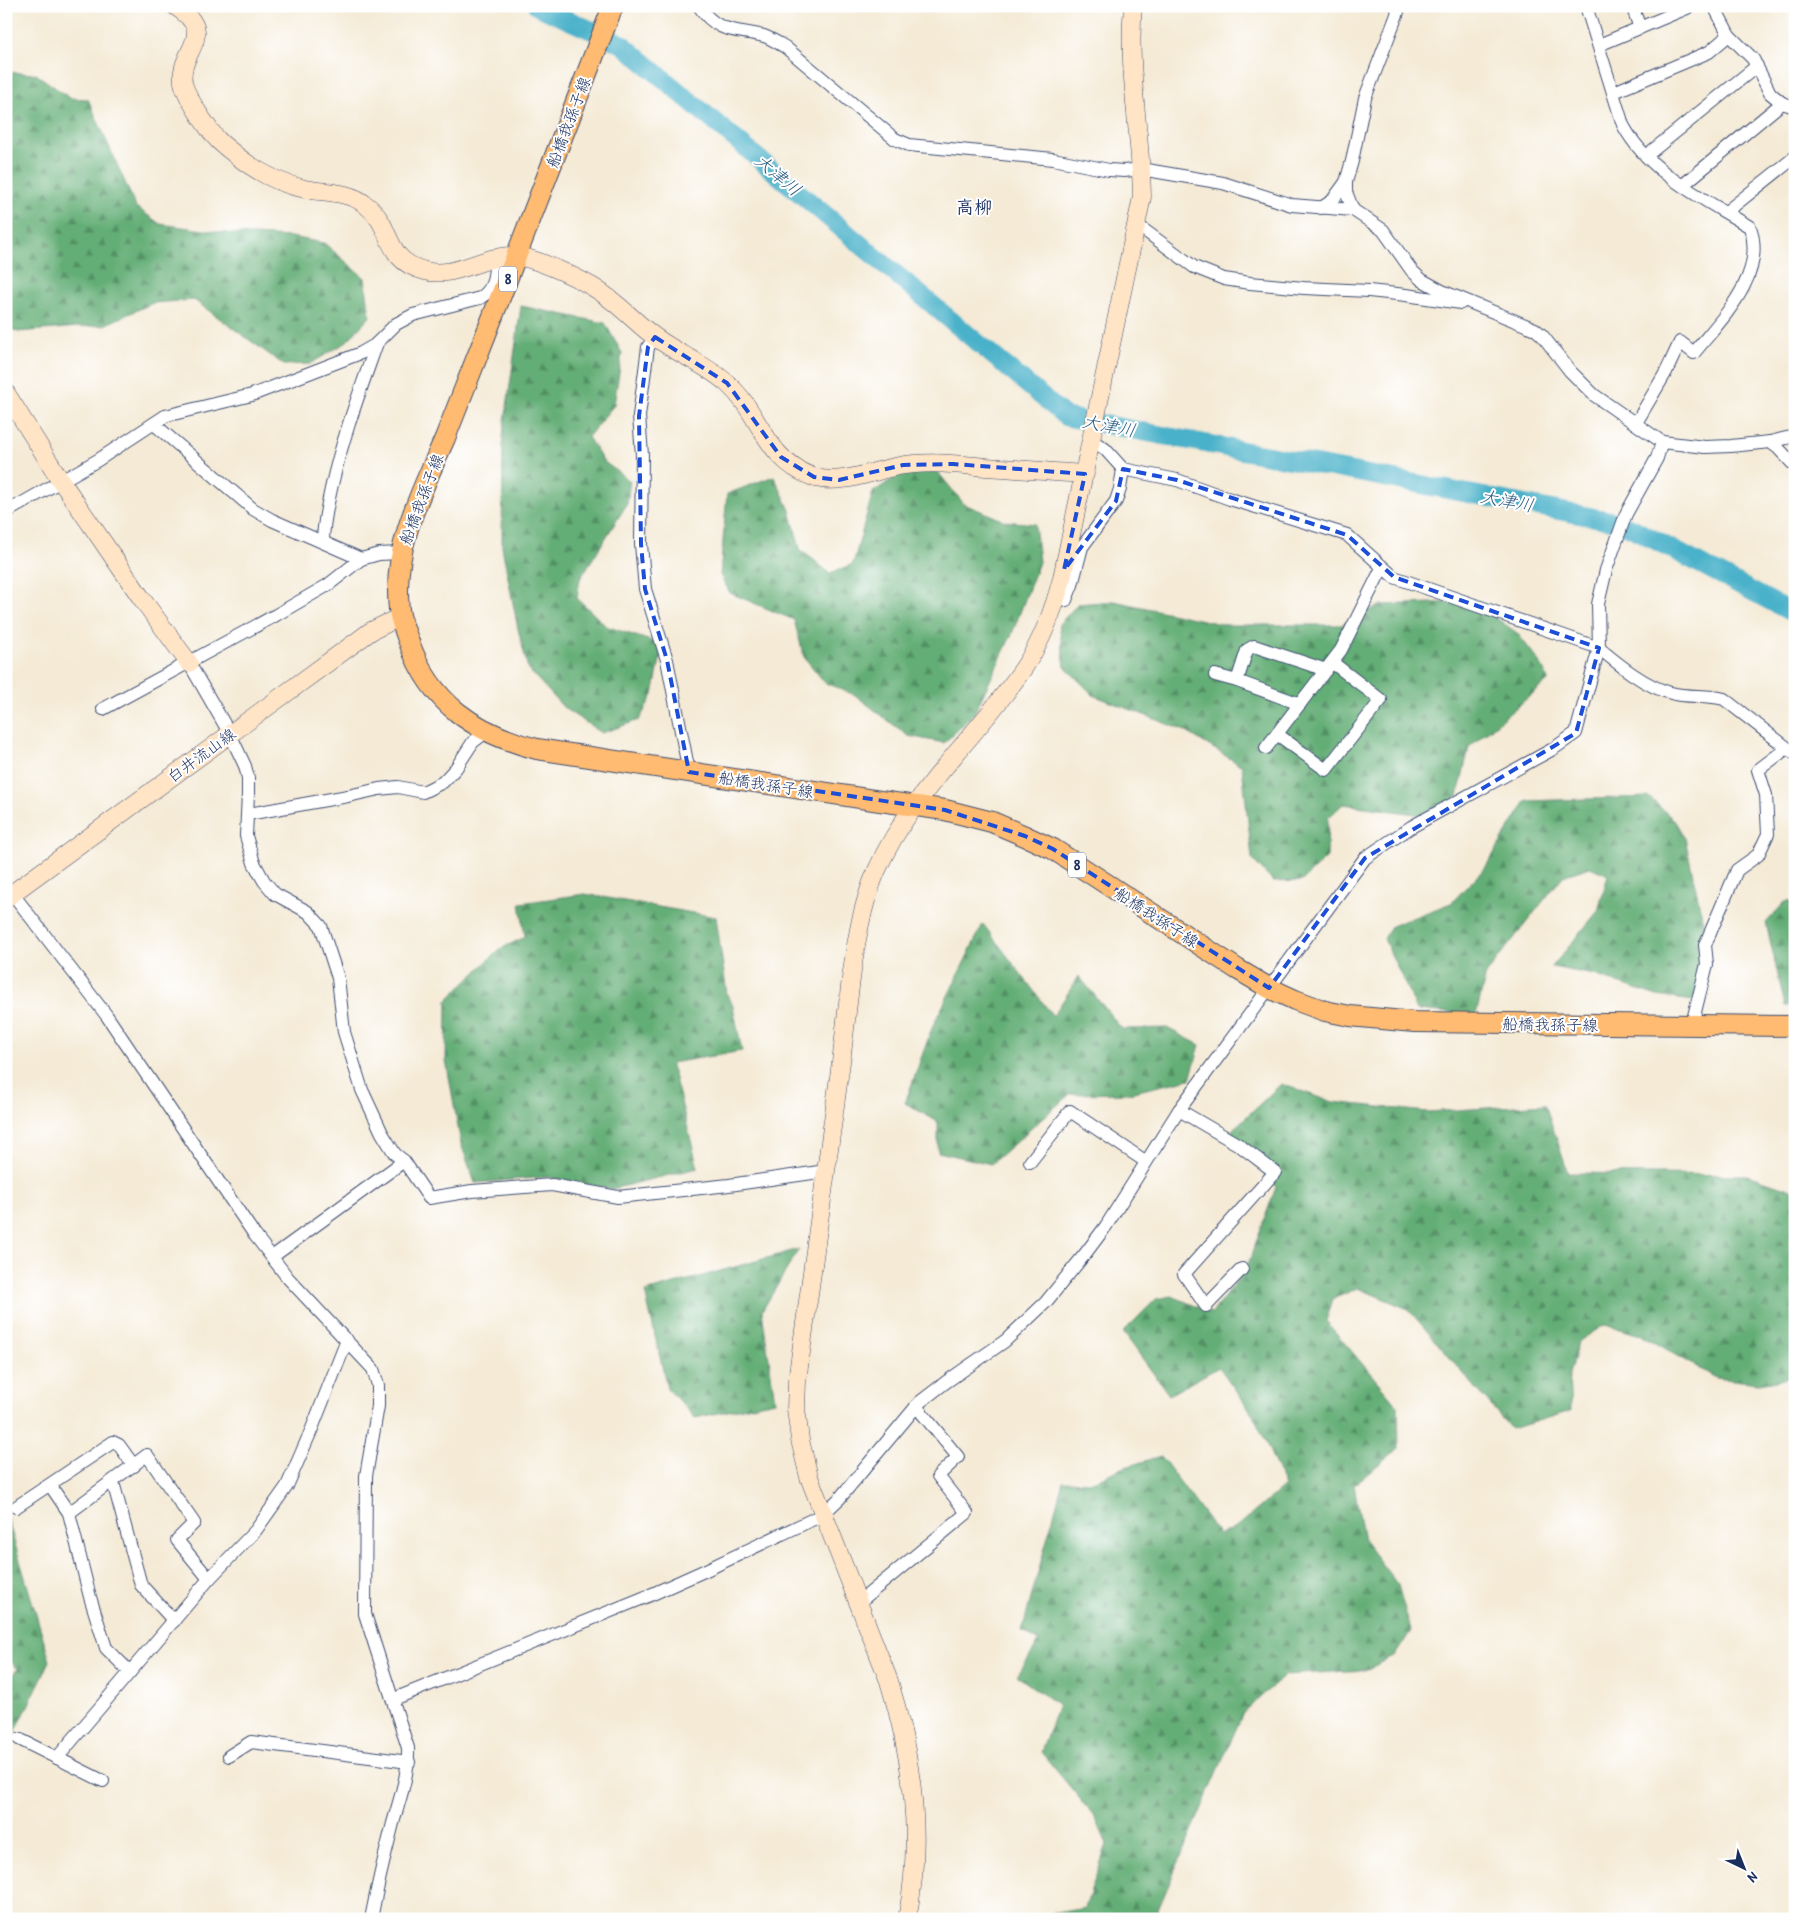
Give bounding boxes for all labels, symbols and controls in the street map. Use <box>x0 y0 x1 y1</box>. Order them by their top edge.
street label: 船橋我孫子線 <box>541 73 595 171</box>
water label: 大津川 <box>750 148 807 202</box>
district label: 高柳 <box>956 194 992 219</box>
road number: 8 <box>499 266 517 292</box>
water label: 大津川 <box>1080 408 1138 443</box>
street label: 船橋我孫子線 <box>394 450 448 548</box>
water label: 大津川 <box>1478 483 1536 518</box>
street label: 白井流山線 <box>162 723 240 787</box>
street label: 船橋我孫子線 <box>717 766 815 802</box>
road number: 8 <box>1068 852 1086 878</box>
street label: 船橋我孫子線 <box>1111 882 1203 952</box>
street label: 船橋我孫子線 <box>1502 1012 1598 1036</box>
north arrow <box>1718 1842 1768 1892</box>
text: N <box>1744 1868 1762 1888</box>

